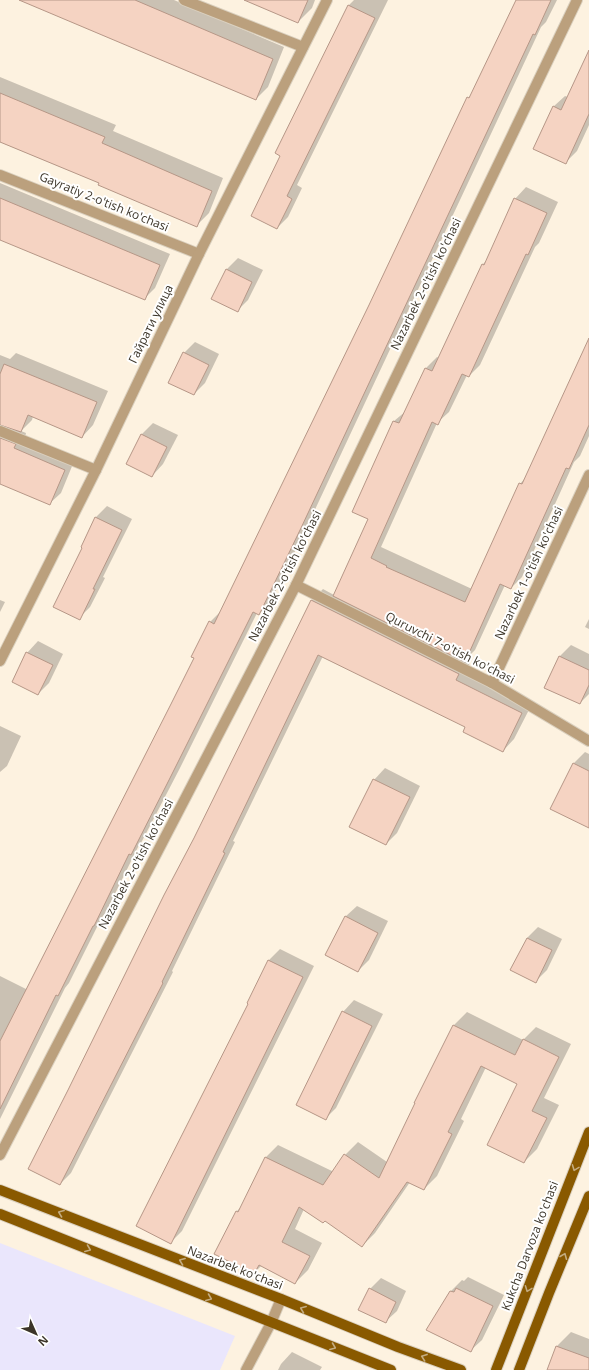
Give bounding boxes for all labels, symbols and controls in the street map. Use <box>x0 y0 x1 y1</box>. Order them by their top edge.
street label: Gayratiy 2-o'tish ko'chasi <box>37 168 171 235</box>
street label: Nazarbek 2-o'tish ko'chasi <box>386 215 465 353</box>
street label: Гайрати улица <box>124 282 177 366</box>
street label: Nazarbek 1-o'tish ko'chasi <box>490 503 567 642</box>
street label: Nazarbek 2-o'tish ko'chasi <box>244 507 325 644</box>
street label: Quruvchi 7-o'tish ko'chasi <box>383 608 518 688</box>
street label: Nazarbek 2-o'tish ko'chasi <box>94 796 177 932</box>
one-way arrow <box>571 1164 579 1171</box>
street label: Kukcha Darvoza ko'chasi <box>497 1179 562 1313</box>
one-way arrow <box>58 1210 65 1218</box>
street label: Nazarbek ko'chasi <box>185 1241 285 1294</box>
one-way arrow <box>85 1245 92 1253</box>
one-way arrow <box>560 1252 568 1259</box>
one-way arrow <box>179 1257 186 1265</box>
one-way arrow <box>524 1286 532 1293</box>
one-way arrow <box>205 1293 212 1301</box>
one-way arrow <box>300 1305 307 1313</box>
north arrow <box>16 1314 56 1354</box>
text: N <box>35 1333 52 1350</box>
one-way arrow <box>330 1343 337 1351</box>
one-way arrow <box>420 1353 427 1361</box>

